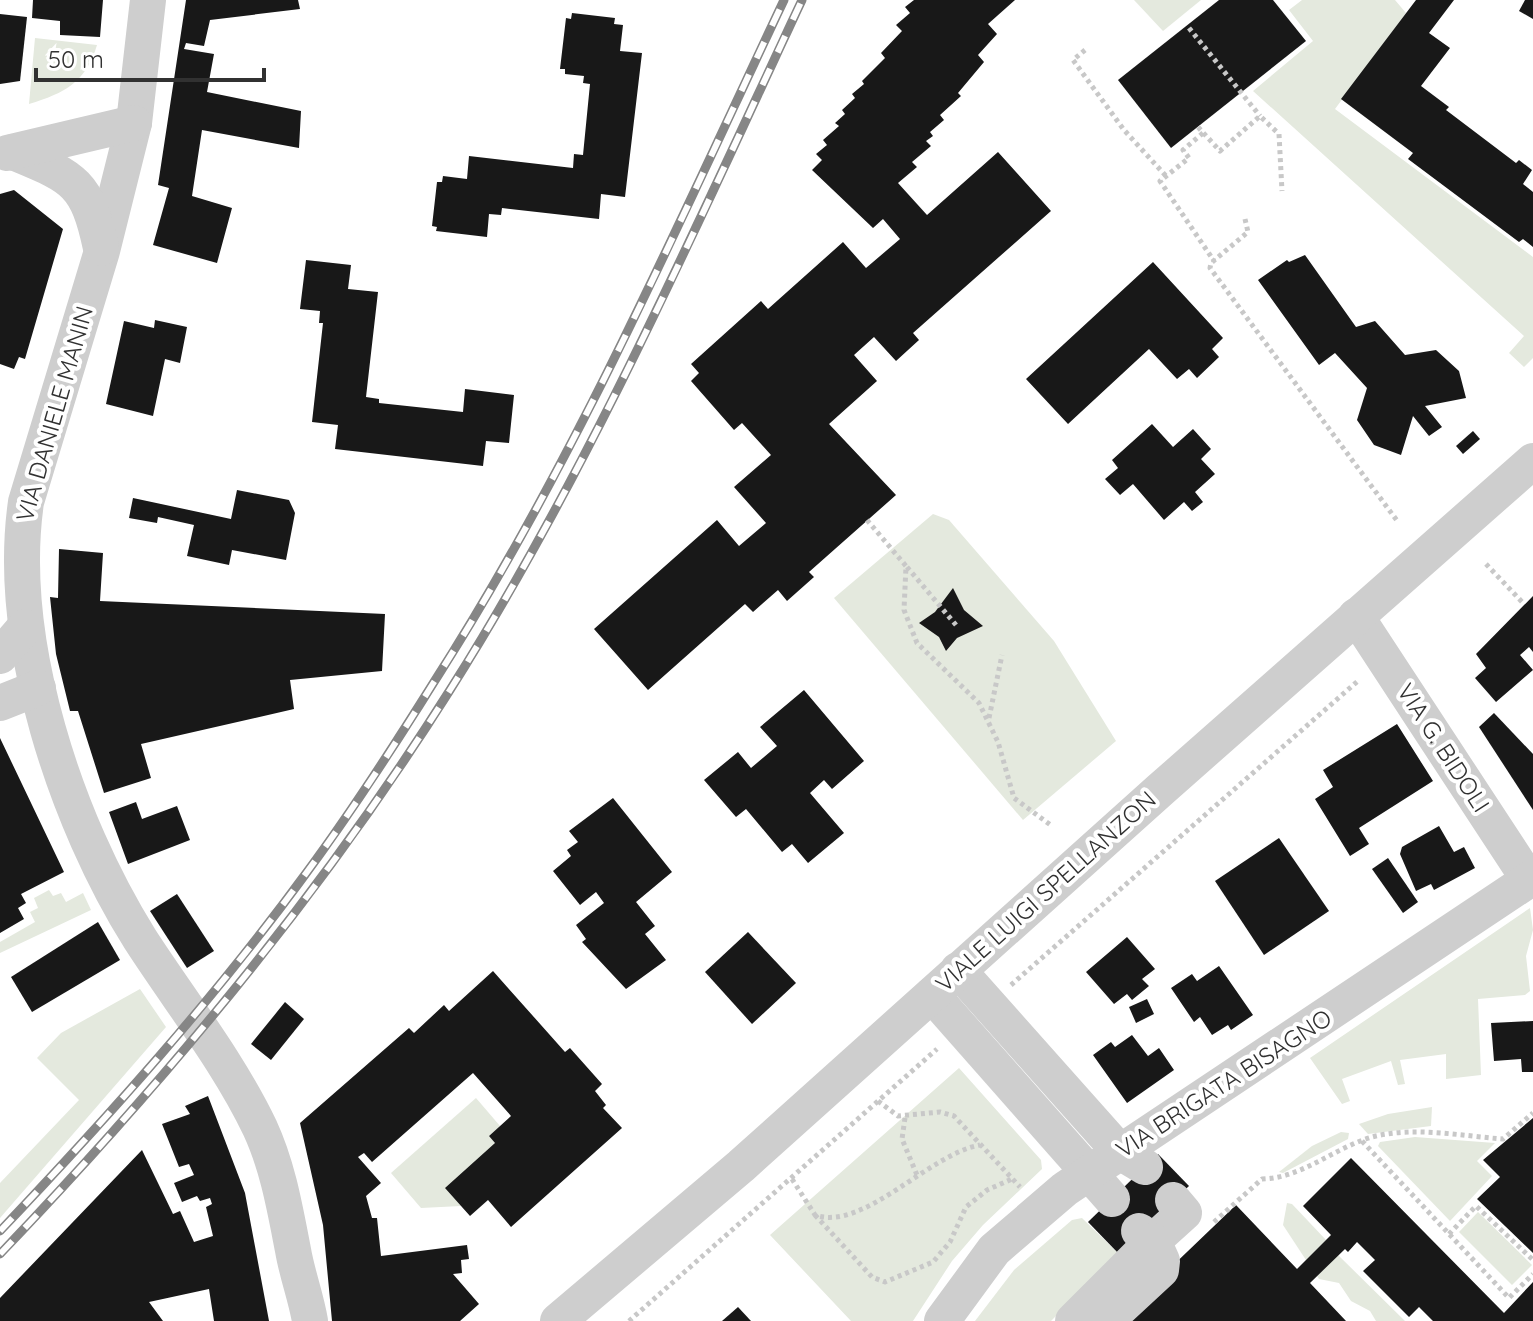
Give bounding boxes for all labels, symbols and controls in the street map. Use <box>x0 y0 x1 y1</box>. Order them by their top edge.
scale bar <box>36 32 264 82</box>
text: 50 m <box>48 44 104 74</box>
street label: VIA DANIELE MANIN <box>9 302 99 525</box>
street label: VIA G. BIDOLI <box>1391 677 1497 818</box>
street label: VIALE LUIGI SPELLANZON <box>929 784 1162 998</box>
street label: VIA BRIGATA BISAGNO <box>1110 1002 1337 1164</box>

